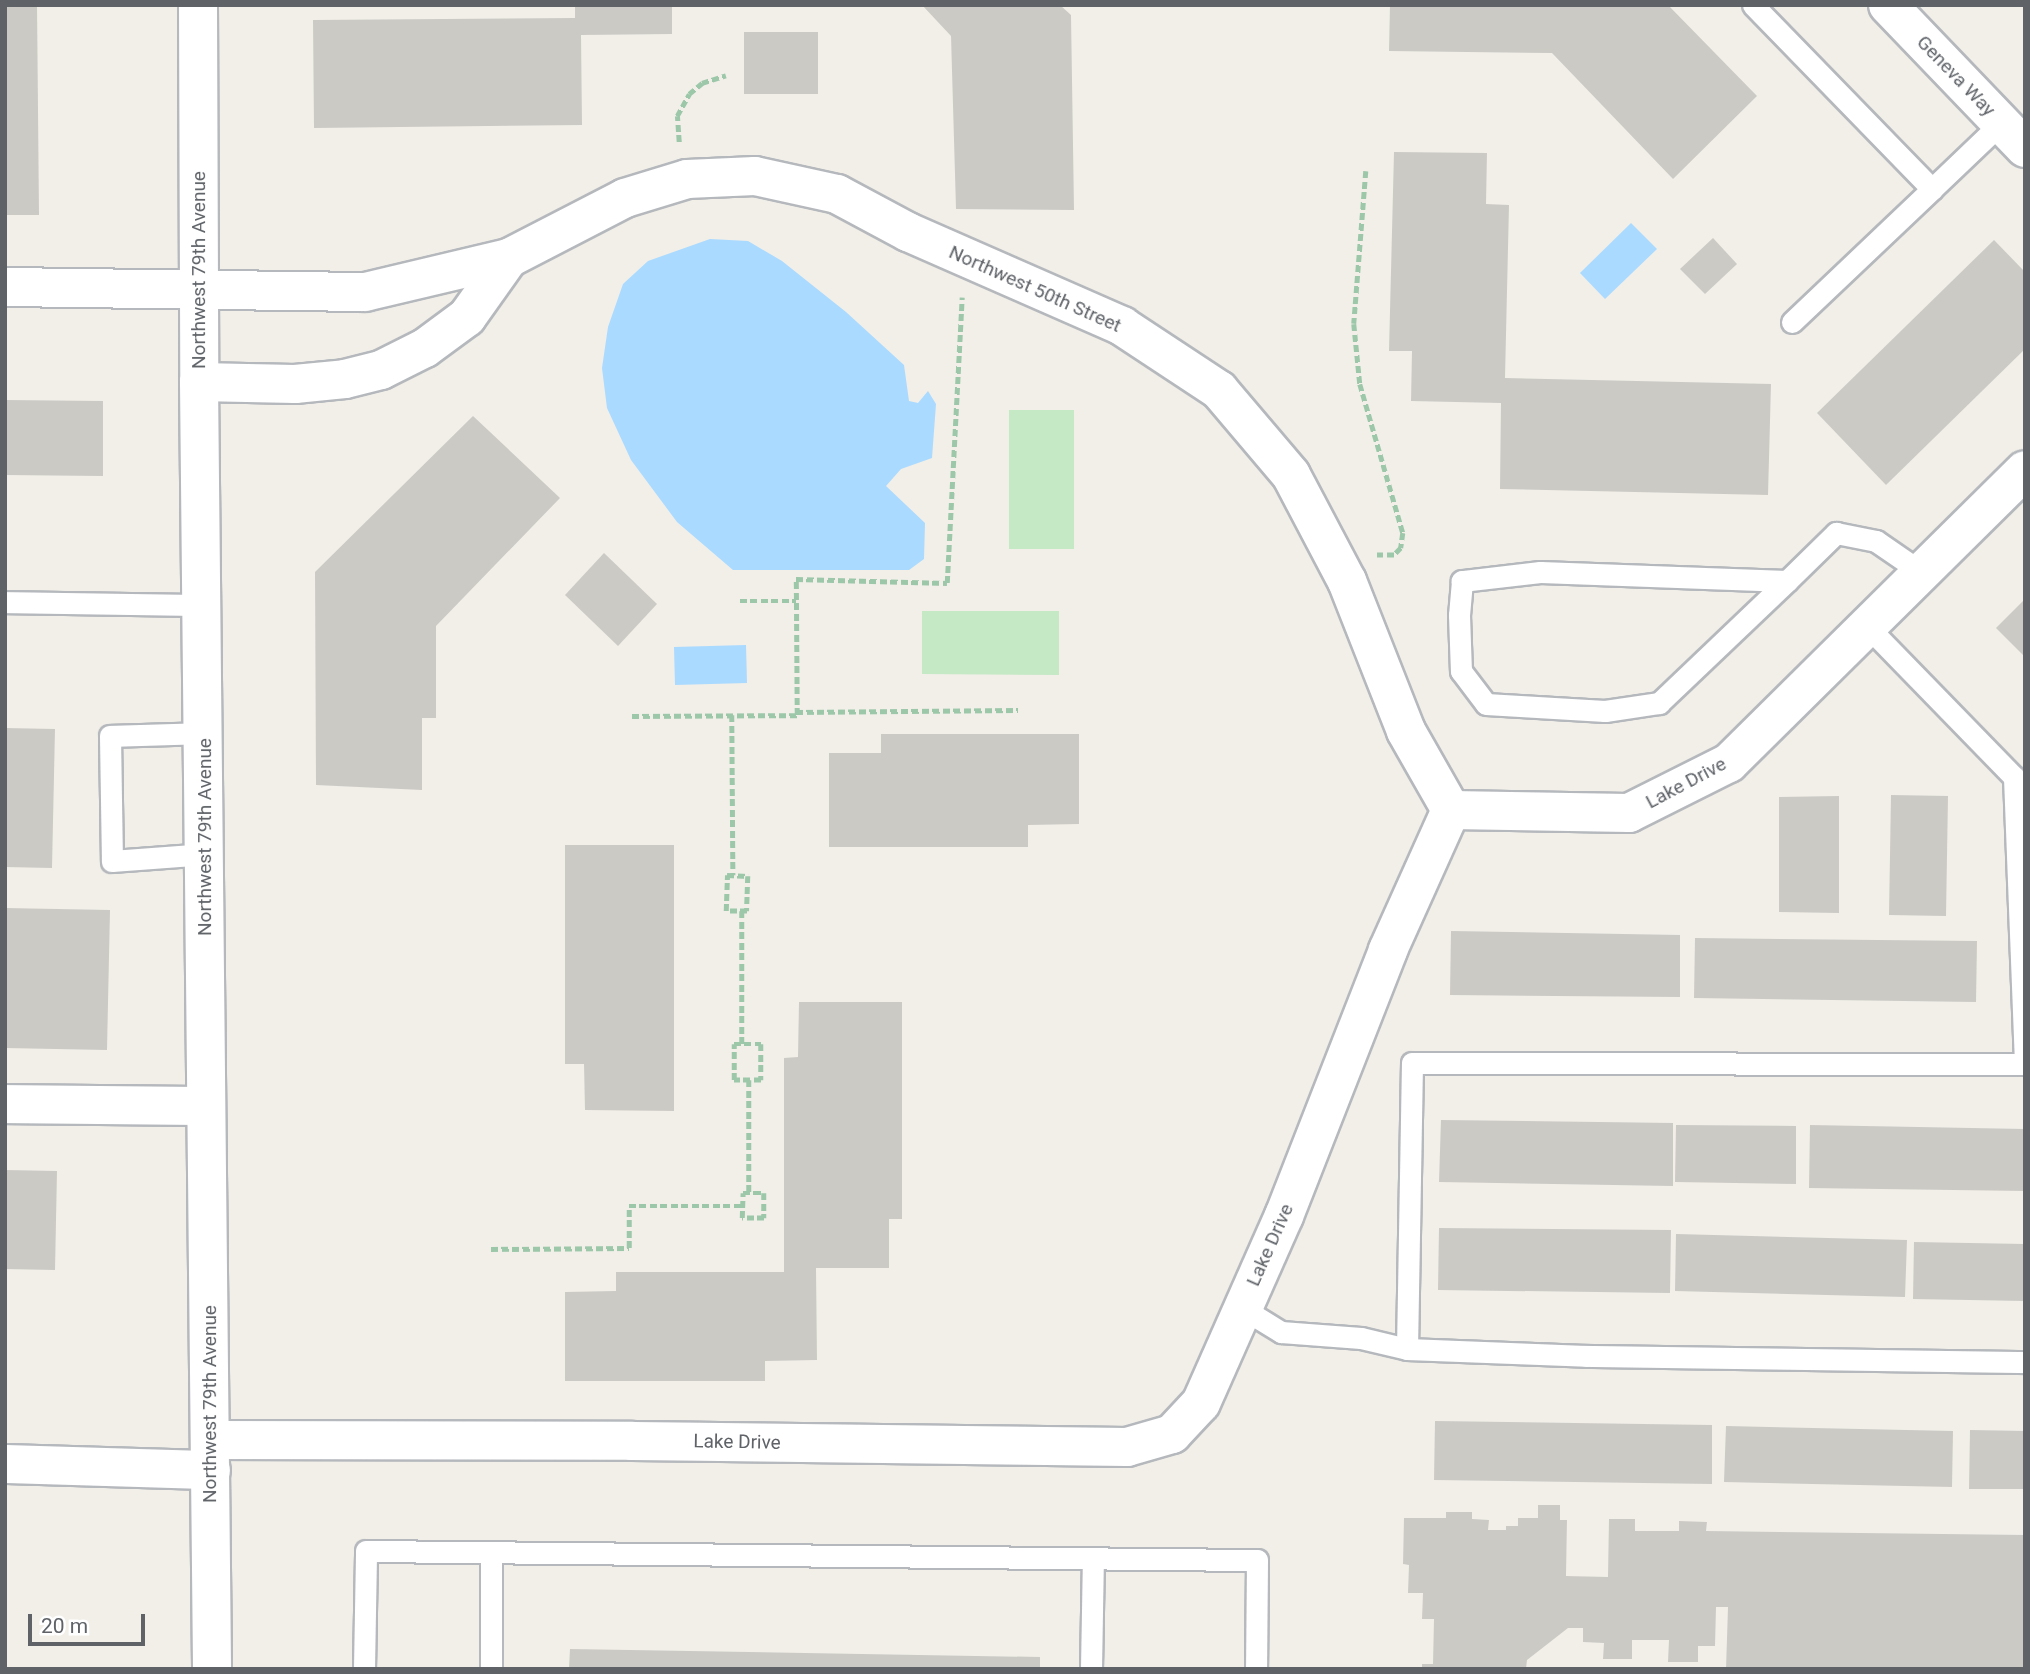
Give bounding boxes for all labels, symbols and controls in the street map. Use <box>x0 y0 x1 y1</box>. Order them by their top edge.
street label: Geneva Way <box>1912 31 2000 121</box>
street label: Northwest 79th Avenue <box>188 171 210 369</box>
street label: Northwest 50th Street <box>945 241 1125 337</box>
street label: Northwest 79th Avenue <box>194 738 216 936</box>
street label: Lake Drive <box>1642 752 1730 814</box>
street label: Lake Drive <box>1242 1200 1298 1290</box>
street label: Northwest 79th Avenue <box>199 1305 221 1503</box>
street label: Lake Drive <box>693 1430 781 1454</box>
scale bar <box>32 1600 149 1644</box>
text: 20 m <box>41 1614 88 1638</box>

